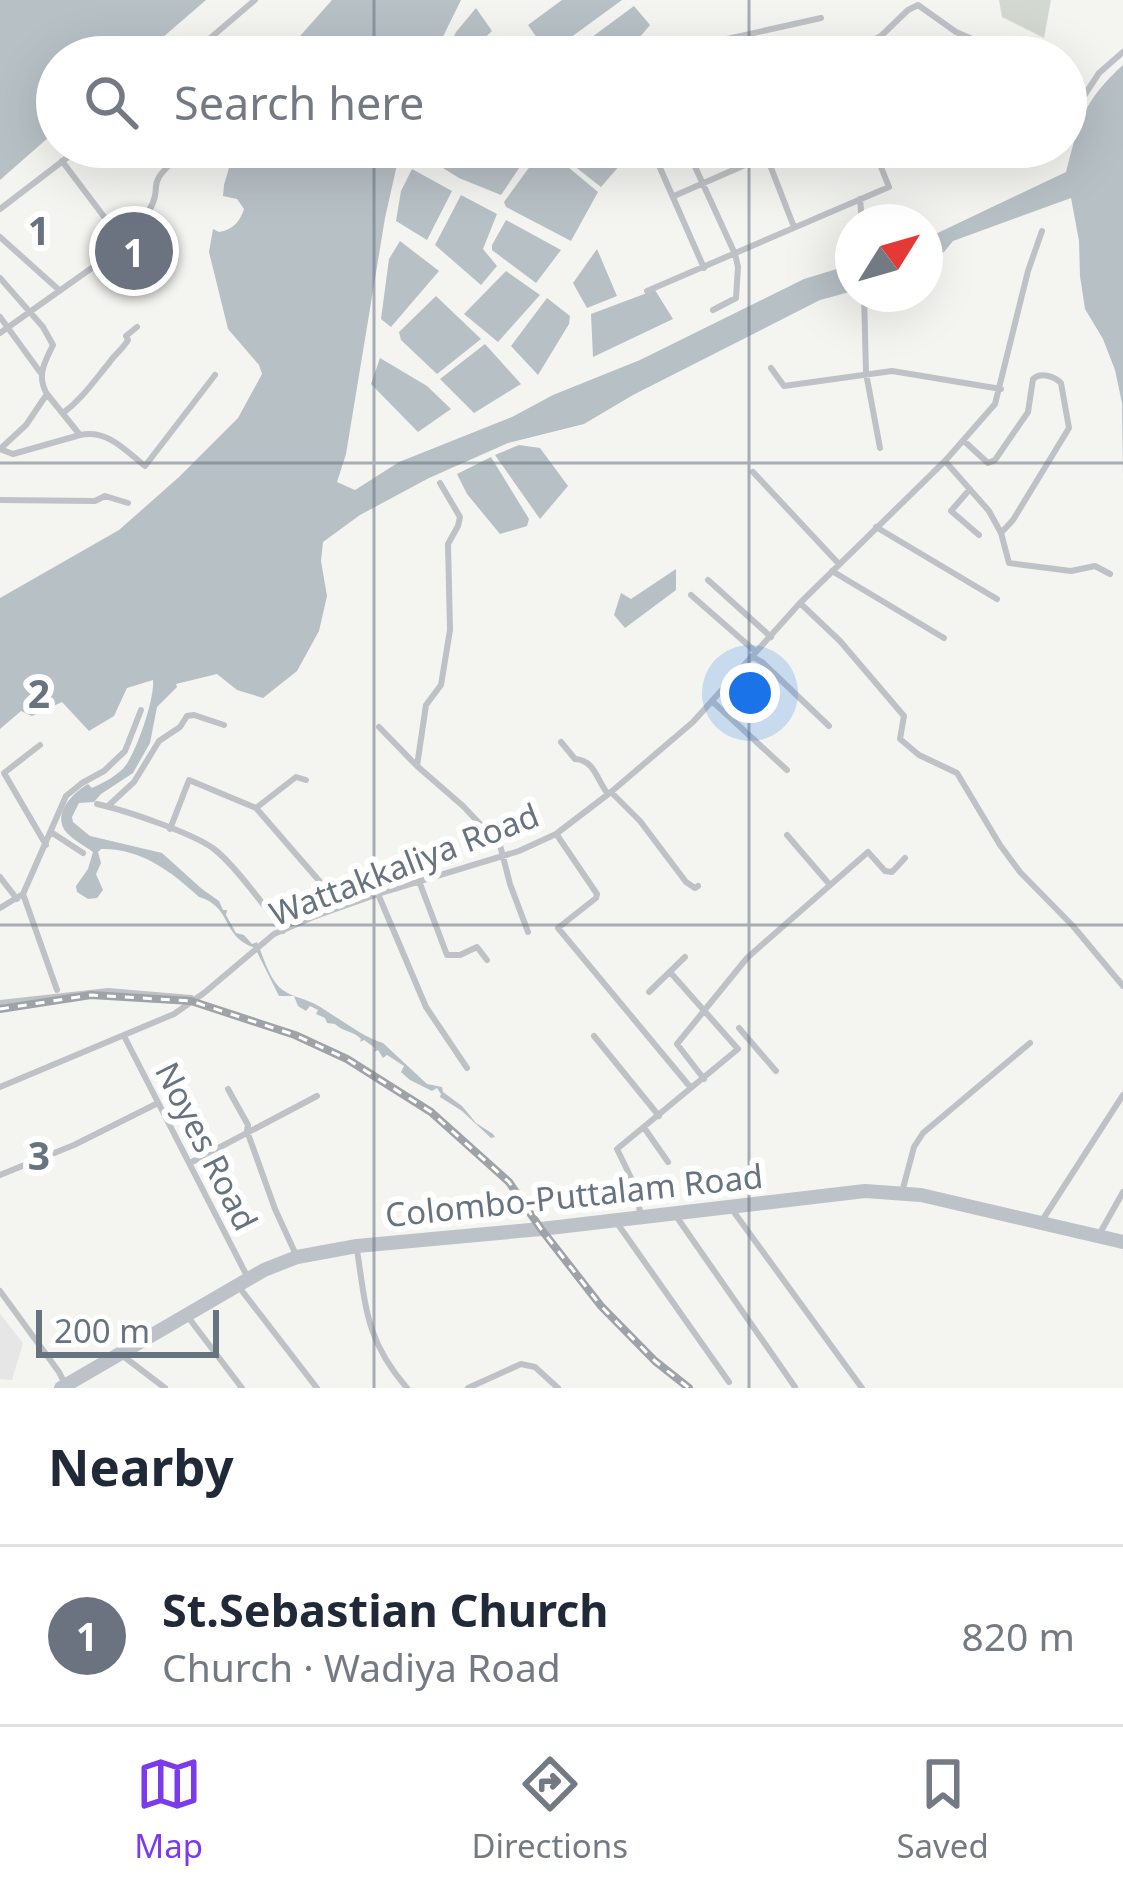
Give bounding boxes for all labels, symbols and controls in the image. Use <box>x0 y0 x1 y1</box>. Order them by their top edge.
search box <box>36 36 1087 168</box>
icon: search <box>78 69 144 135</box>
text: Search here <box>174 72 424 133</box>
text: 1 <box>28 203 50 256</box>
north arrow <box>835 204 943 312</box>
pin: 1 <box>95 206 173 296</box>
your location <box>720 663 780 723</box>
text: 2 <box>28 666 50 719</box>
street label: Wattakkaliya Road <box>263 792 545 936</box>
street label: Noyes Road <box>145 1054 269 1238</box>
text: 3 <box>28 1128 50 1181</box>
street label: Colombo-Puttalam Road <box>383 1153 765 1237</box>
scale bar <box>36 1304 219 1357</box>
text: 200 m <box>54 1308 150 1353</box>
text: Nearby <box>48 1431 234 1501</box>
text: St.Sebastian Church <box>162 1579 609 1640</box>
text: 1 <box>76 1609 98 1662</box>
text: 820 m <box>961 1609 1075 1662</box>
text: Church · Wadiya Road <box>162 1640 561 1693</box>
tab: Map <box>134 1751 203 1868</box>
tab: Directions <box>471 1751 628 1868</box>
tab: Saved <box>896 1751 989 1868</box>

